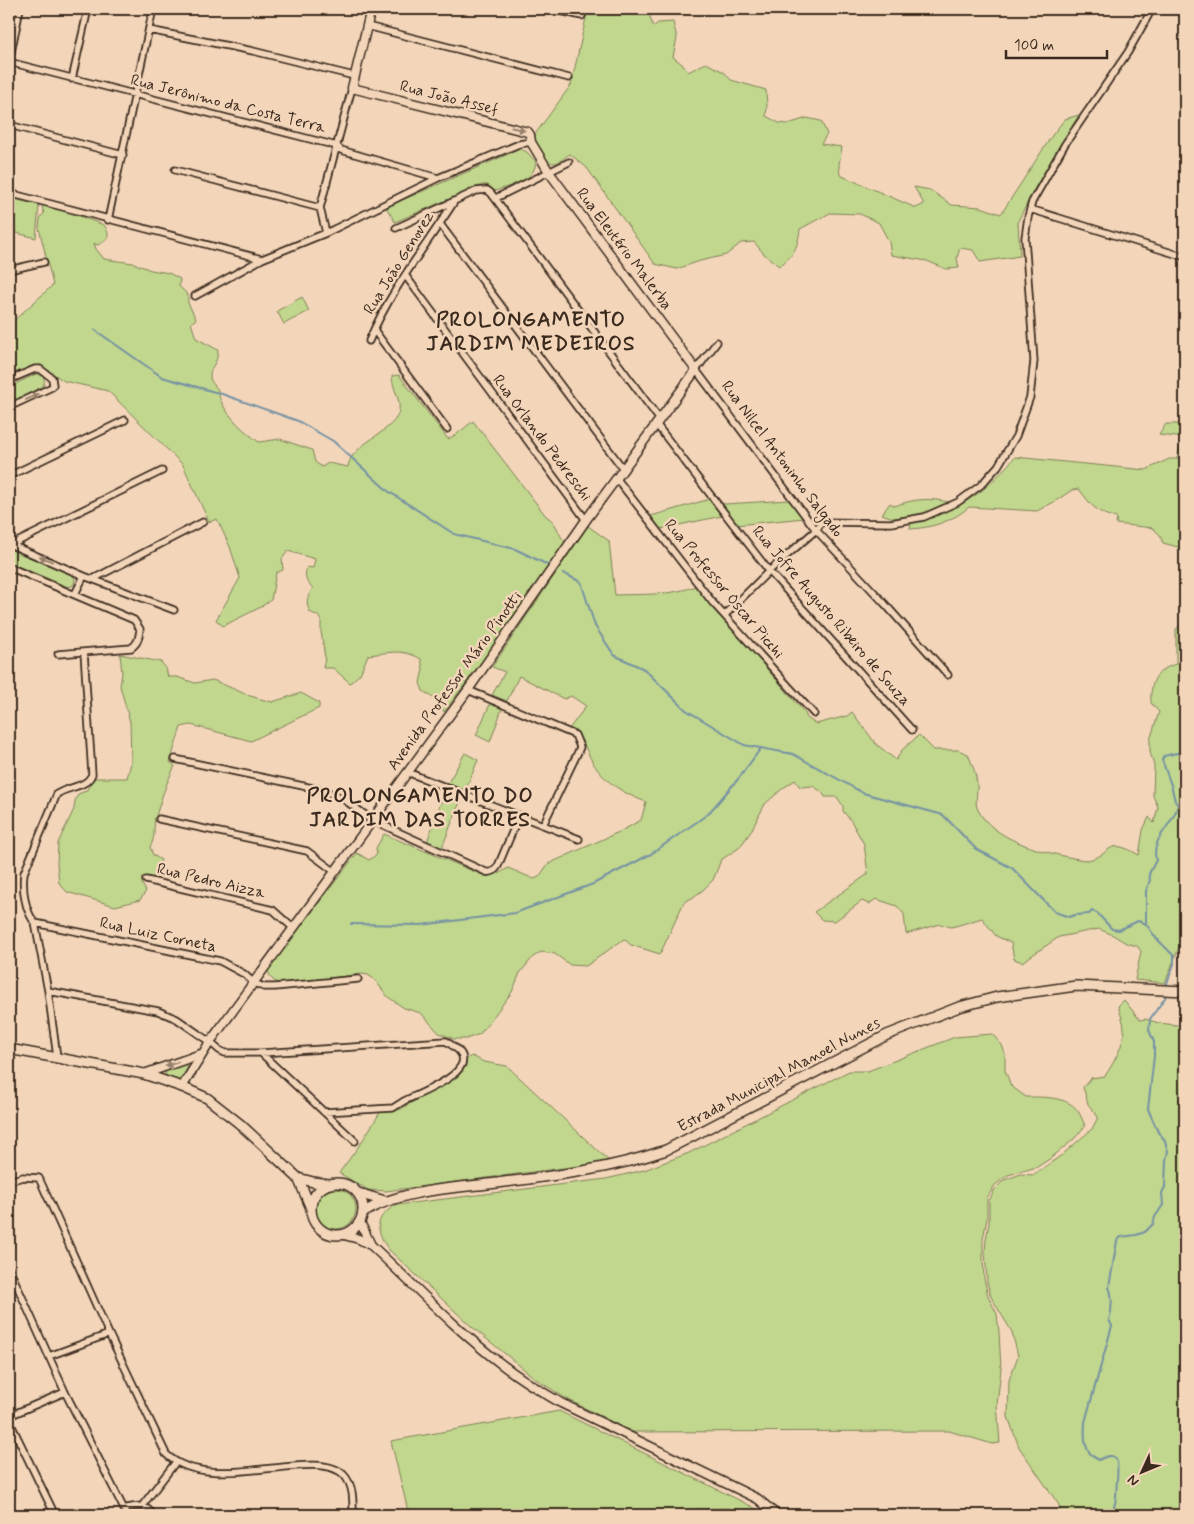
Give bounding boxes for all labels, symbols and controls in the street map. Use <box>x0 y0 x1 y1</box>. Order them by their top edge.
scale bar <box>1006 28 1108 60</box>
text: 100 m <box>1014 36 1054 56</box>
street label: Rua Jerônimo da Costa Terra <box>128 70 328 139</box>
street label: Rua João Assef <box>398 76 500 120</box>
one-way arrow <box>511 126 526 134</box>
street label: Rua Eleutério Malerba <box>571 184 677 314</box>
street label: Rua João Genovez <box>359 207 439 319</box>
district label: PROLONGAMENTO JARDIM MEDEIROS <box>426 306 636 358</box>
street label: Rua Orlando Pedreschi <box>488 371 597 506</box>
street label: Rua Nilcel Antoninho Salgado <box>715 376 848 542</box>
one-way arrow <box>25 392 39 400</box>
street label: Rua Professor Oscar Picchi <box>659 515 789 663</box>
street label: Rua Jofre Augusto Ribeiro de Souza <box>747 521 915 711</box>
one-way arrow <box>39 555 53 563</box>
street label: Avenida Professor Mário Pinotti <box>383 587 527 775</box>
district label: PROLONGAMENTO DO JARDIM DAS TORRES <box>306 782 534 834</box>
street label: Rua Pedro Aizza <box>155 858 268 904</box>
street label: Rua Luiz Corneta <box>98 912 218 958</box>
street label: Estrada Municipal Manoel Nunes <box>674 1012 884 1138</box>
one-way arrow <box>164 1060 179 1068</box>
north arrow <box>1116 1446 1166 1496</box>
text: N <box>1124 1471 1143 1490</box>

